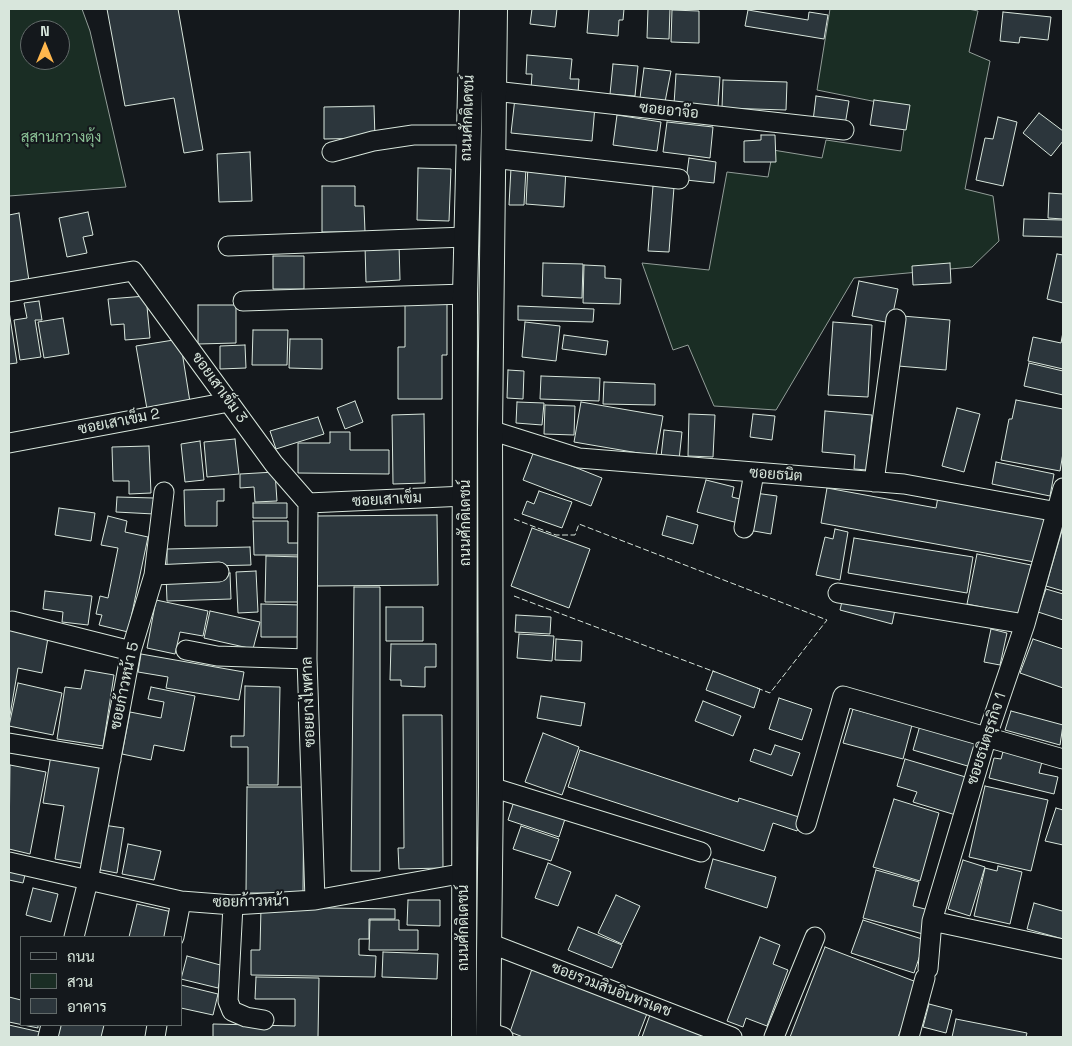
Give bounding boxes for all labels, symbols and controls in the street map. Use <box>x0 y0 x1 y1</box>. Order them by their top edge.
north arrow <box>20 20 70 70</box>
text: N <box>40 22 50 40</box>
street label: ถนนศักดิเดชน์ <box>457 74 479 162</box>
street label: ซอยอาจ๊อ <box>638 99 700 123</box>
park label: สุสานกวางตุ้ง <box>21 129 101 147</box>
street label: ซอยเสาเข็ม 3 <box>187 349 251 427</box>
street label: ซอยเสาเข็ม 2 <box>77 405 161 439</box>
street label: ซอยธนิต <box>749 464 803 486</box>
street label: ถนนศักดิเดชน์ <box>457 480 475 566</box>
street label: ซอยเสาเข็ม <box>352 489 422 511</box>
street label: ซอยก้าวหน้า 5 <box>107 640 143 732</box>
street label: ซอยยางไพศาล <box>298 656 320 748</box>
street label: ซอยธนิตธุรกิจ 1 <box>964 691 1010 787</box>
street label: ถนนศักดิเดชน์ <box>455 885 473 971</box>
street label: ซอยก้าวหน้า <box>213 892 289 912</box>
legend <box>20 936 182 1026</box>
text: ถนน <box>67 947 95 966</box>
street label: ซอยรวมสินอินทรเดช <box>548 959 674 1021</box>
text: สวน <box>67 972 93 991</box>
text: อาคาร <box>67 997 107 1016</box>

